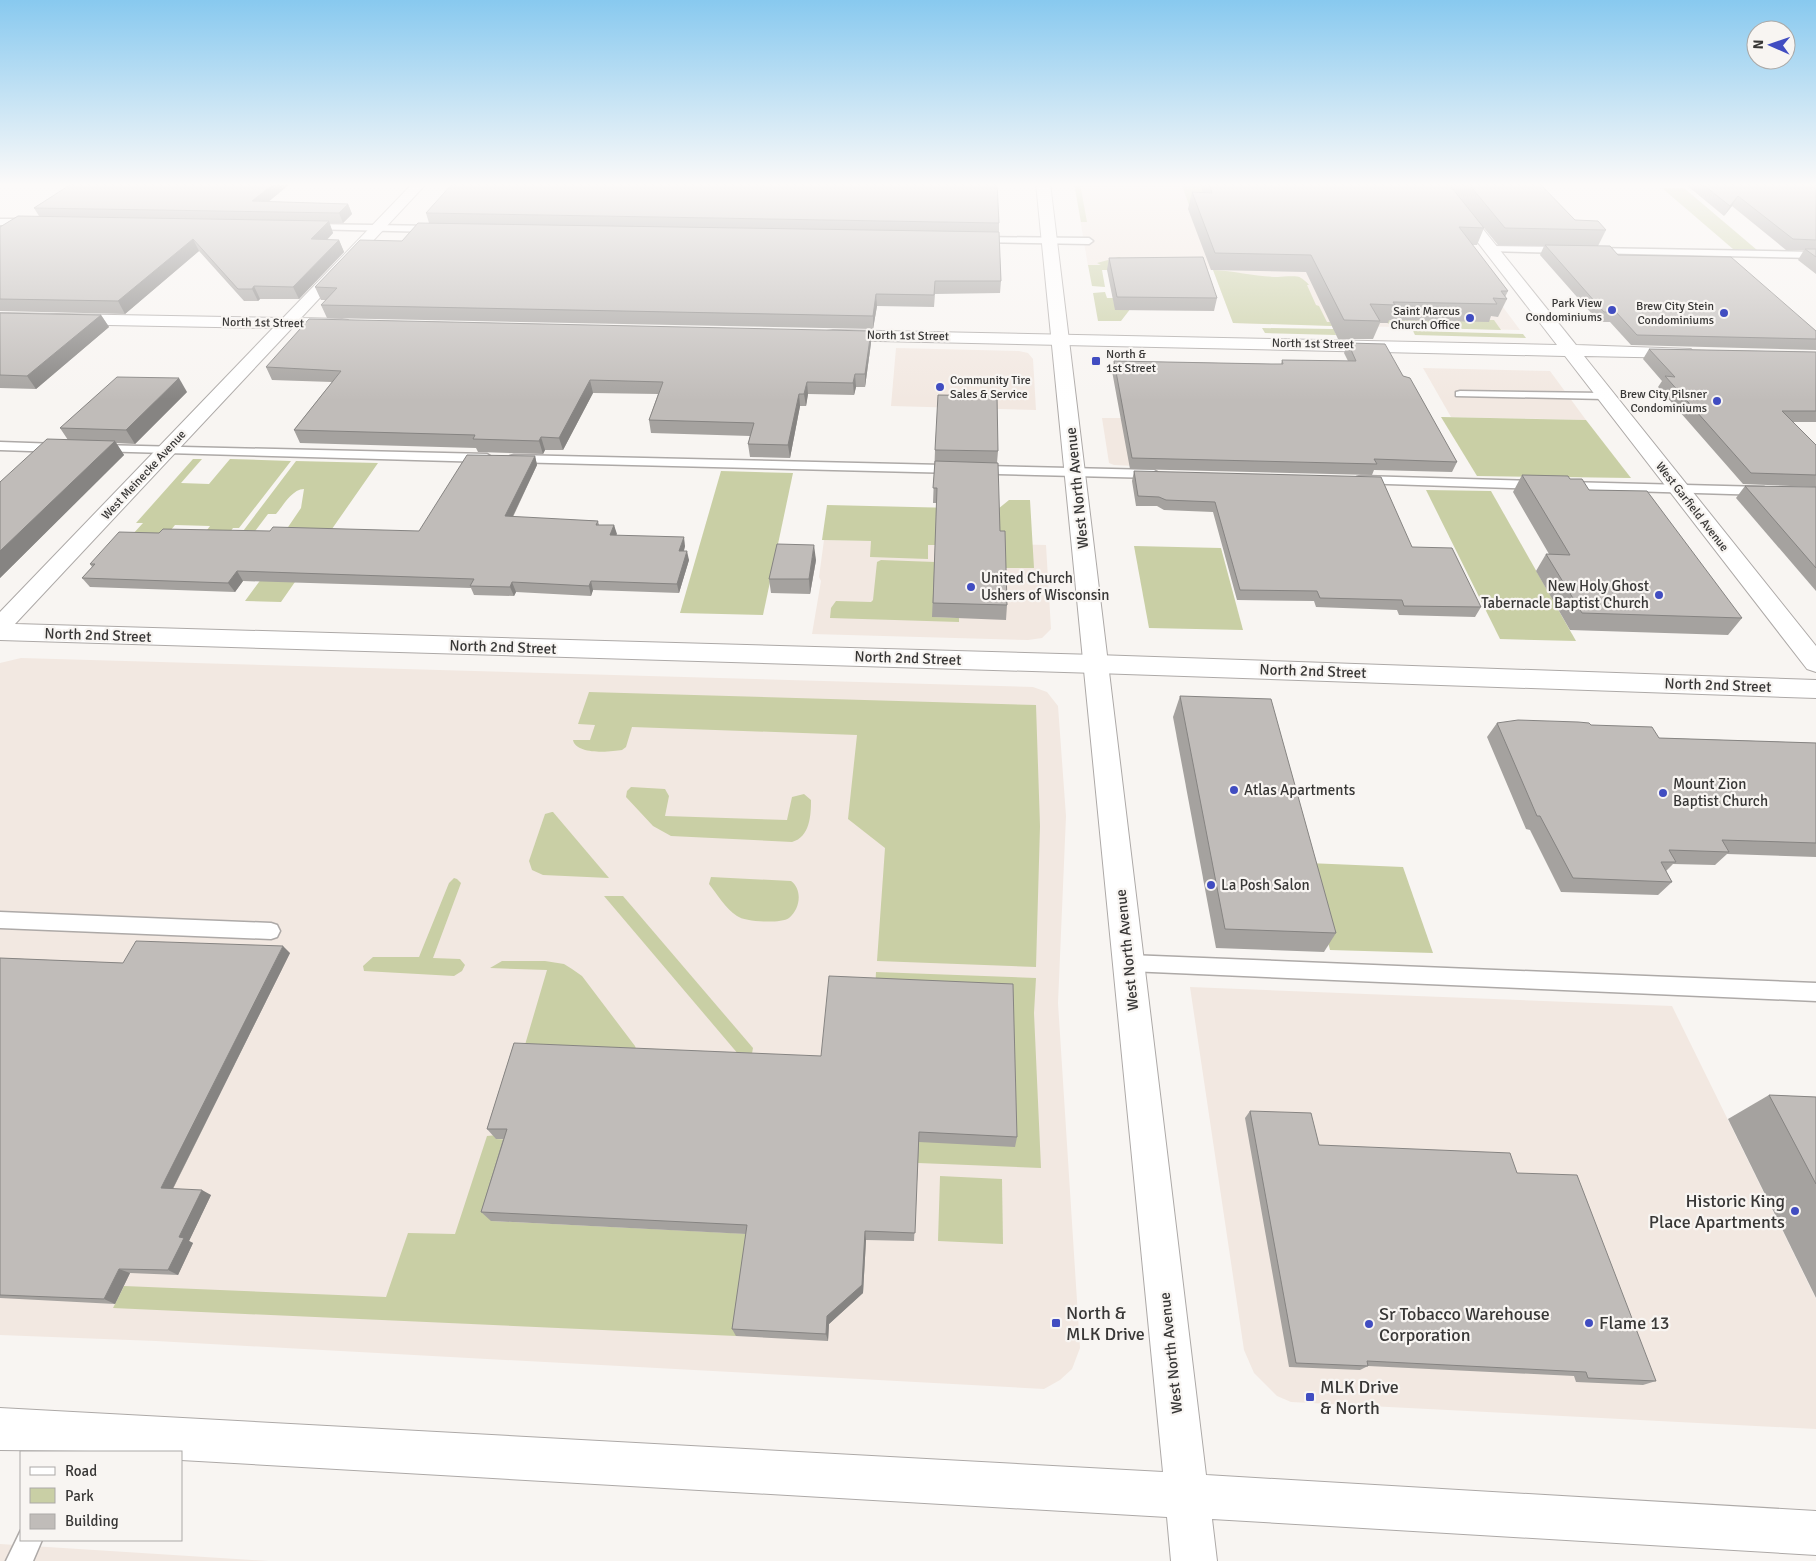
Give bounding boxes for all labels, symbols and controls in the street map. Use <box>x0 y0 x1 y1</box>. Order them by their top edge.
north arrow <box>1746 20 1796 70</box>
text: N <box>1750 39 1767 50</box>
place label: Park View Condominiums <box>1525 296 1602 325</box>
place label: Brew City Stein Condominiums <box>1636 299 1714 328</box>
place label: Saint Marcus Church Office <box>1390 304 1460 333</box>
marker: Park View Condominiums <box>1606 304 1618 316</box>
marker: Brew City Stein Condominiums <box>1718 307 1730 319</box>
marker: Saint Marcus Church Office <box>1464 312 1476 324</box>
street label: North 1st Street <box>222 315 304 331</box>
street label: North 1st Street <box>867 328 949 344</box>
street label: North 1st Street <box>1272 336 1354 352</box>
place label: North & 1st Street <box>1106 347 1156 376</box>
marker: North & 1st Street <box>1090 355 1102 367</box>
place label: Community Tire Sales & Service <box>950 373 1031 402</box>
marker: Community Tire Sales & Service <box>934 381 946 393</box>
place label: Brew City Pilsner Condominiums <box>1620 387 1708 416</box>
marker: Brew City Pilsner Condominiums <box>1711 395 1723 407</box>
street label: West North Avenue <box>1062 426 1092 550</box>
street label: West Meinecke Avenue <box>99 427 189 523</box>
street label: West Garfield Avenue <box>1652 459 1732 555</box>
place label: United Church Ushers of Wisconsin <box>981 569 1109 604</box>
place label: New Holy Ghost Tabernacle Baptist Church <box>1481 577 1649 612</box>
marker: United Church Ushers of Wisconsin <box>965 581 977 593</box>
marker: New Holy Ghost Tabernacle Baptist Church <box>1653 589 1665 601</box>
street label: North 2nd Street <box>44 624 152 646</box>
street label: North 2nd Street <box>449 636 557 658</box>
street label: North 2nd Street <box>854 647 962 669</box>
street label: North 2nd Street <box>1259 660 1367 682</box>
street label: North 2nd Street <box>1664 674 1772 696</box>
place label: Mount Zion Baptist Church <box>1673 775 1768 810</box>
place label: Atlas Apartments <box>1244 781 1356 799</box>
marker: Atlas Apartments <box>1228 784 1240 796</box>
marker: Mount Zion Baptist Church <box>1657 787 1669 799</box>
place label: La Posh Salon <box>1221 876 1310 894</box>
marker: La Posh Salon <box>1205 879 1217 891</box>
street label: West North Avenue <box>1112 888 1142 1012</box>
place label: Historic King Place Apartments <box>1649 1190 1785 1233</box>
marker: Historic King Place Apartments <box>1789 1205 1801 1217</box>
street label: West North Avenue <box>1156 1291 1186 1415</box>
place label: North & MLK Drive <box>1066 1302 1145 1345</box>
place label: Sr Tobacco Warehouse Corporation <box>1379 1303 1550 1346</box>
place label: Flame 13 <box>1599 1312 1670 1334</box>
marker: North & MLK Drive <box>1050 1317 1062 1329</box>
marker: Flame 13 <box>1583 1317 1595 1329</box>
marker: Sr Tobacco Warehouse Corporation <box>1363 1318 1375 1330</box>
place label: MLK Drive & North <box>1320 1376 1399 1419</box>
marker: MLK Drive & North <box>1304 1391 1316 1403</box>
legend <box>20 1451 182 1541</box>
text: Road <box>65 1462 97 1480</box>
text: Park <box>65 1487 94 1505</box>
text: Building <box>65 1512 119 1530</box>

